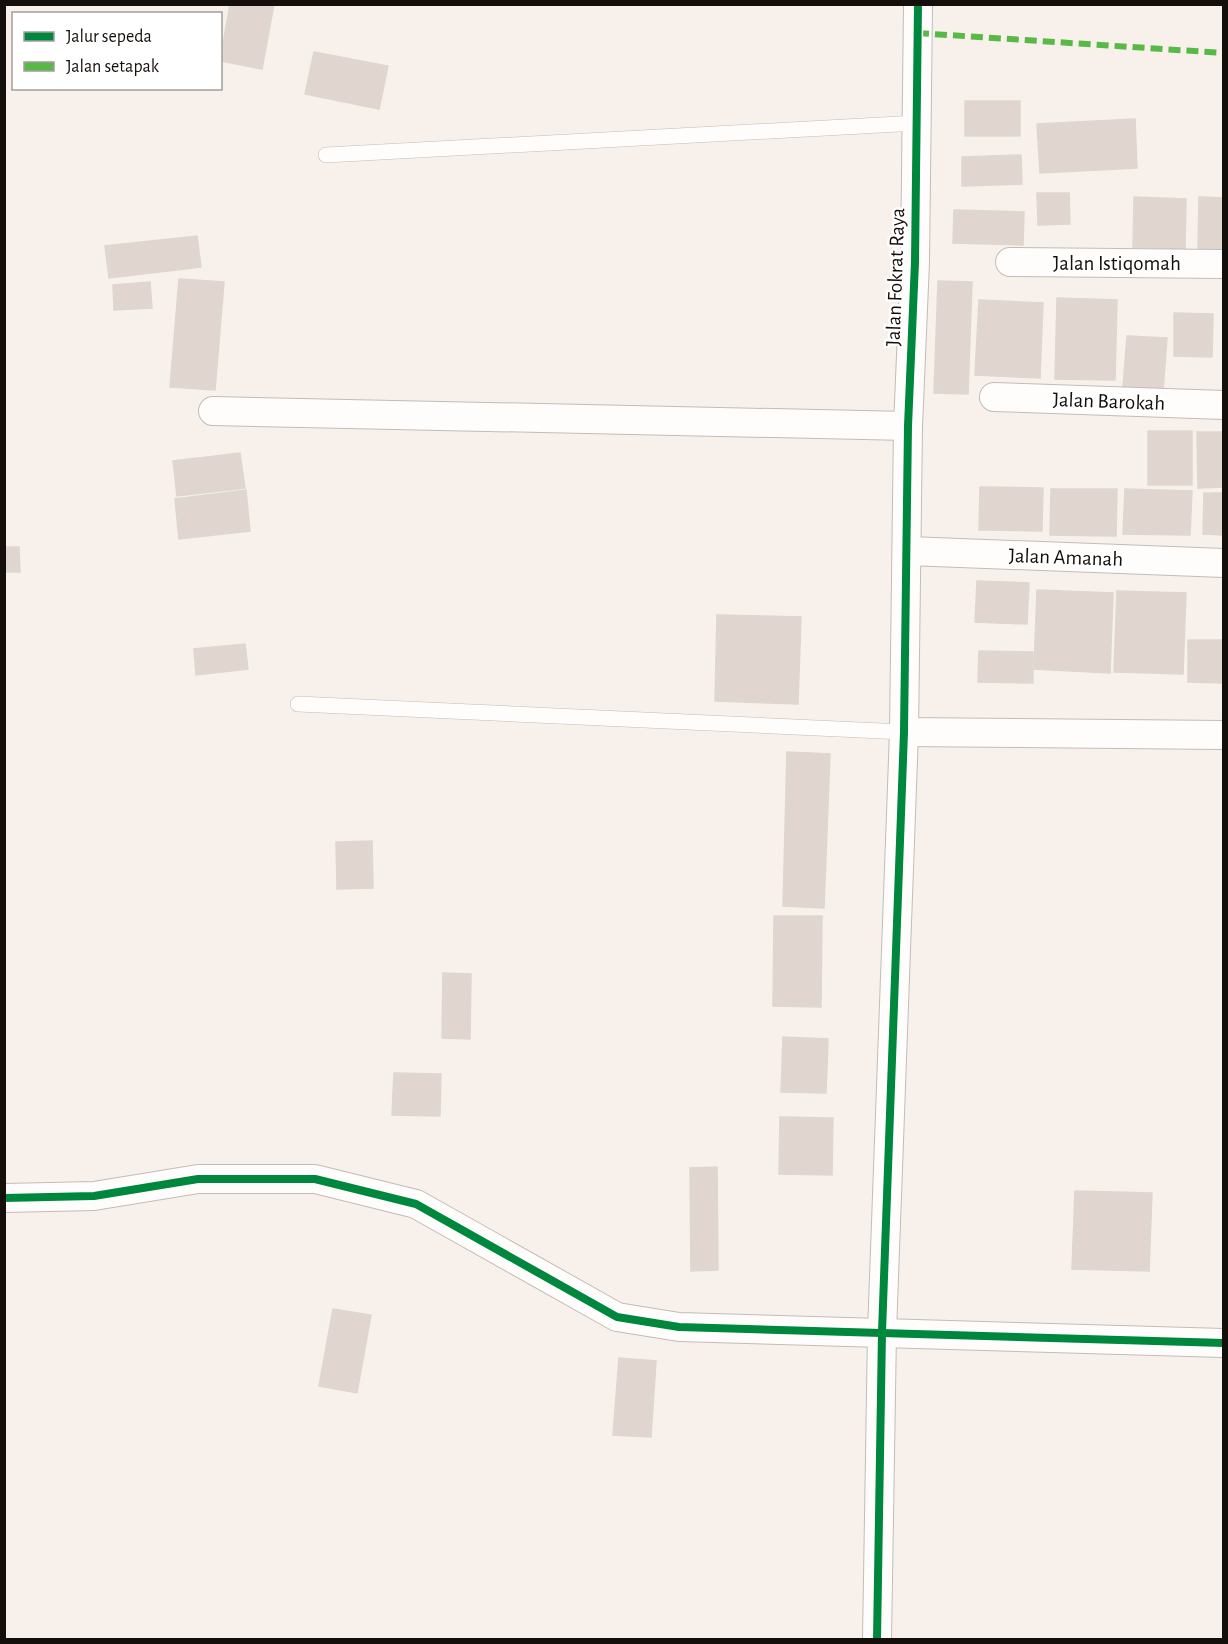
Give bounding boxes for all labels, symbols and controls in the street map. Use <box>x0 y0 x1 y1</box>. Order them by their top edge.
legend <box>12 12 222 90</box>
text: Jalur sepeda <box>66 28 152 46</box>
text: Jalan setapak <box>66 58 160 76</box>
street label: Jalan Fokrat Raya <box>883 207 908 347</box>
street label: Jalan Istiqomah <box>1053 253 1181 274</box>
street label: Jalan Barokah <box>1052 389 1166 414</box>
street label: Jalan Amanah <box>1008 545 1124 570</box>

